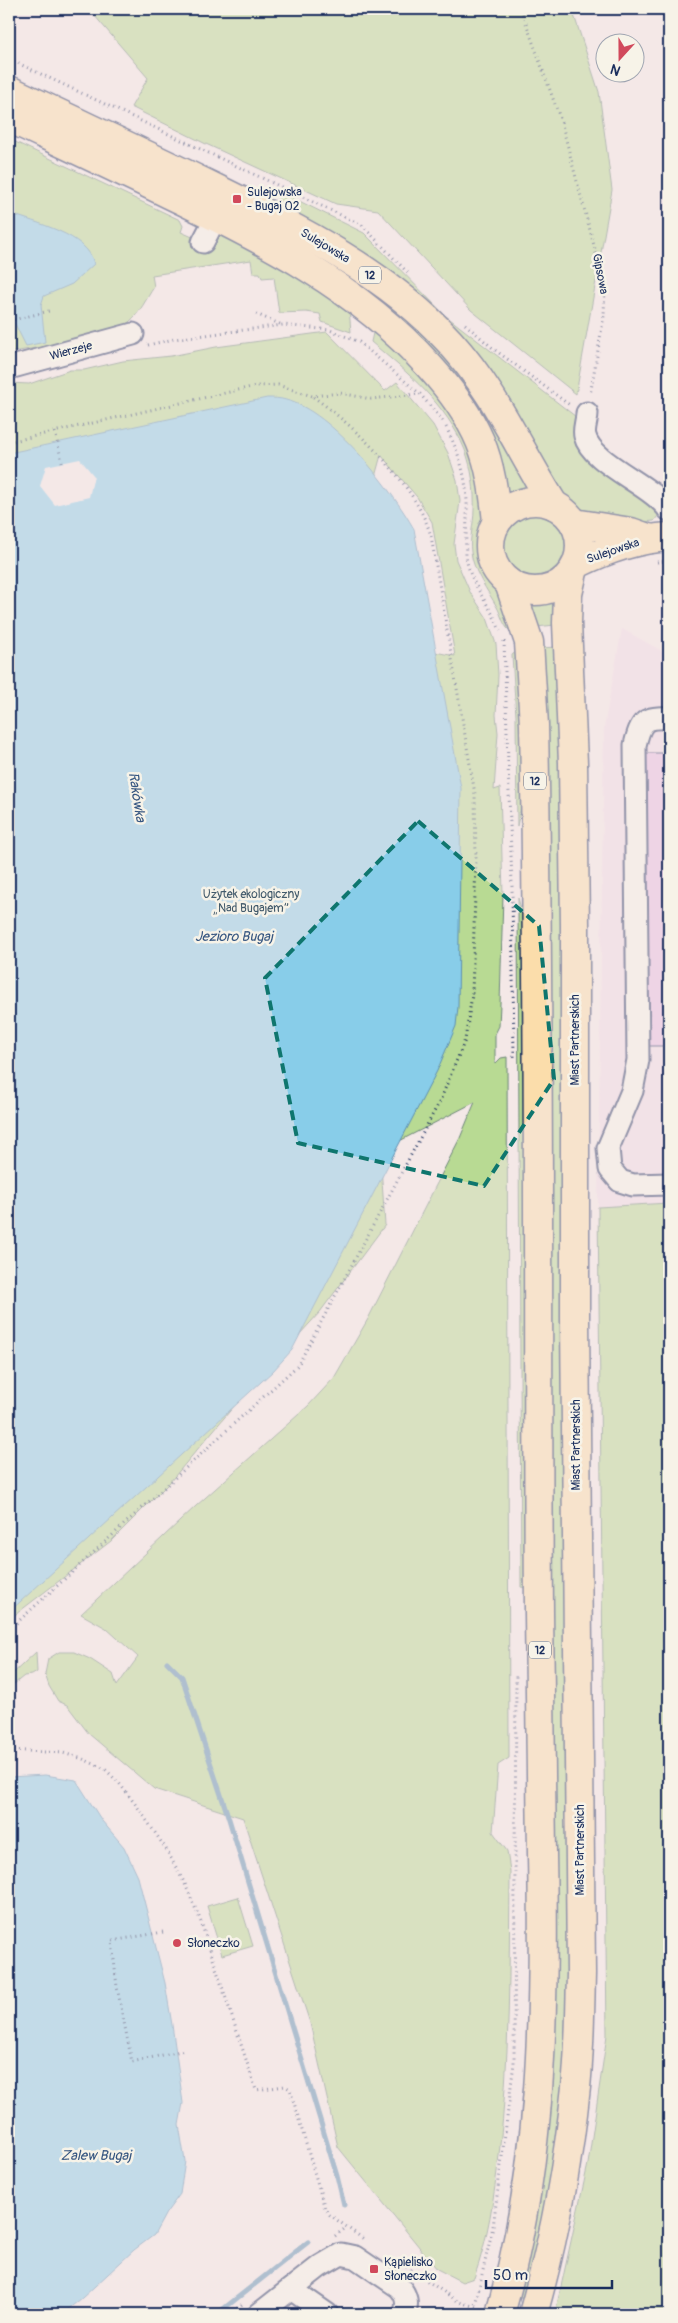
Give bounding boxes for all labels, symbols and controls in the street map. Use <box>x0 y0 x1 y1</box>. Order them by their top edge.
north arrow <box>596 32 646 82</box>
text: N <box>608 60 623 79</box>
place label: Sulejowska - Bugaj 02 <box>247 185 302 214</box>
marker: Sulejowska - Bugaj 02 <box>231 193 243 205</box>
street label: Sulejowska <box>298 225 353 267</box>
street label: Gipsowa <box>589 252 611 296</box>
road number: 12 <box>359 266 381 284</box>
street label: Wierzeje <box>48 338 94 364</box>
street label: Sulejowska <box>585 535 642 567</box>
water label: Rakówka <box>125 771 150 824</box>
road number: 12 <box>524 772 546 789</box>
park label: Użytek ekologiczny „Nad Bugajem” <box>203 887 299 916</box>
water label: Jezioro Bugaj <box>195 928 275 945</box>
street label: Miast Partnerskich <box>568 994 583 1086</box>
street label: Miast Partnerskich <box>569 1399 584 1491</box>
road number: 12 <box>529 1642 551 1658</box>
street label: Miast Partnerskich <box>573 1804 588 1896</box>
place label: Słoneczko <box>187 1936 240 1951</box>
marker: Słoneczko <box>171 1937 183 1949</box>
water label: Zalew Bugaj <box>61 2147 133 2164</box>
place label: Kąpielisko Słoneczko <box>384 2255 437 2284</box>
scale bar <box>486 2258 612 2290</box>
marker: Kąpielisko Słoneczko <box>368 2263 380 2275</box>
text: 50 m <box>493 2266 528 2285</box>

